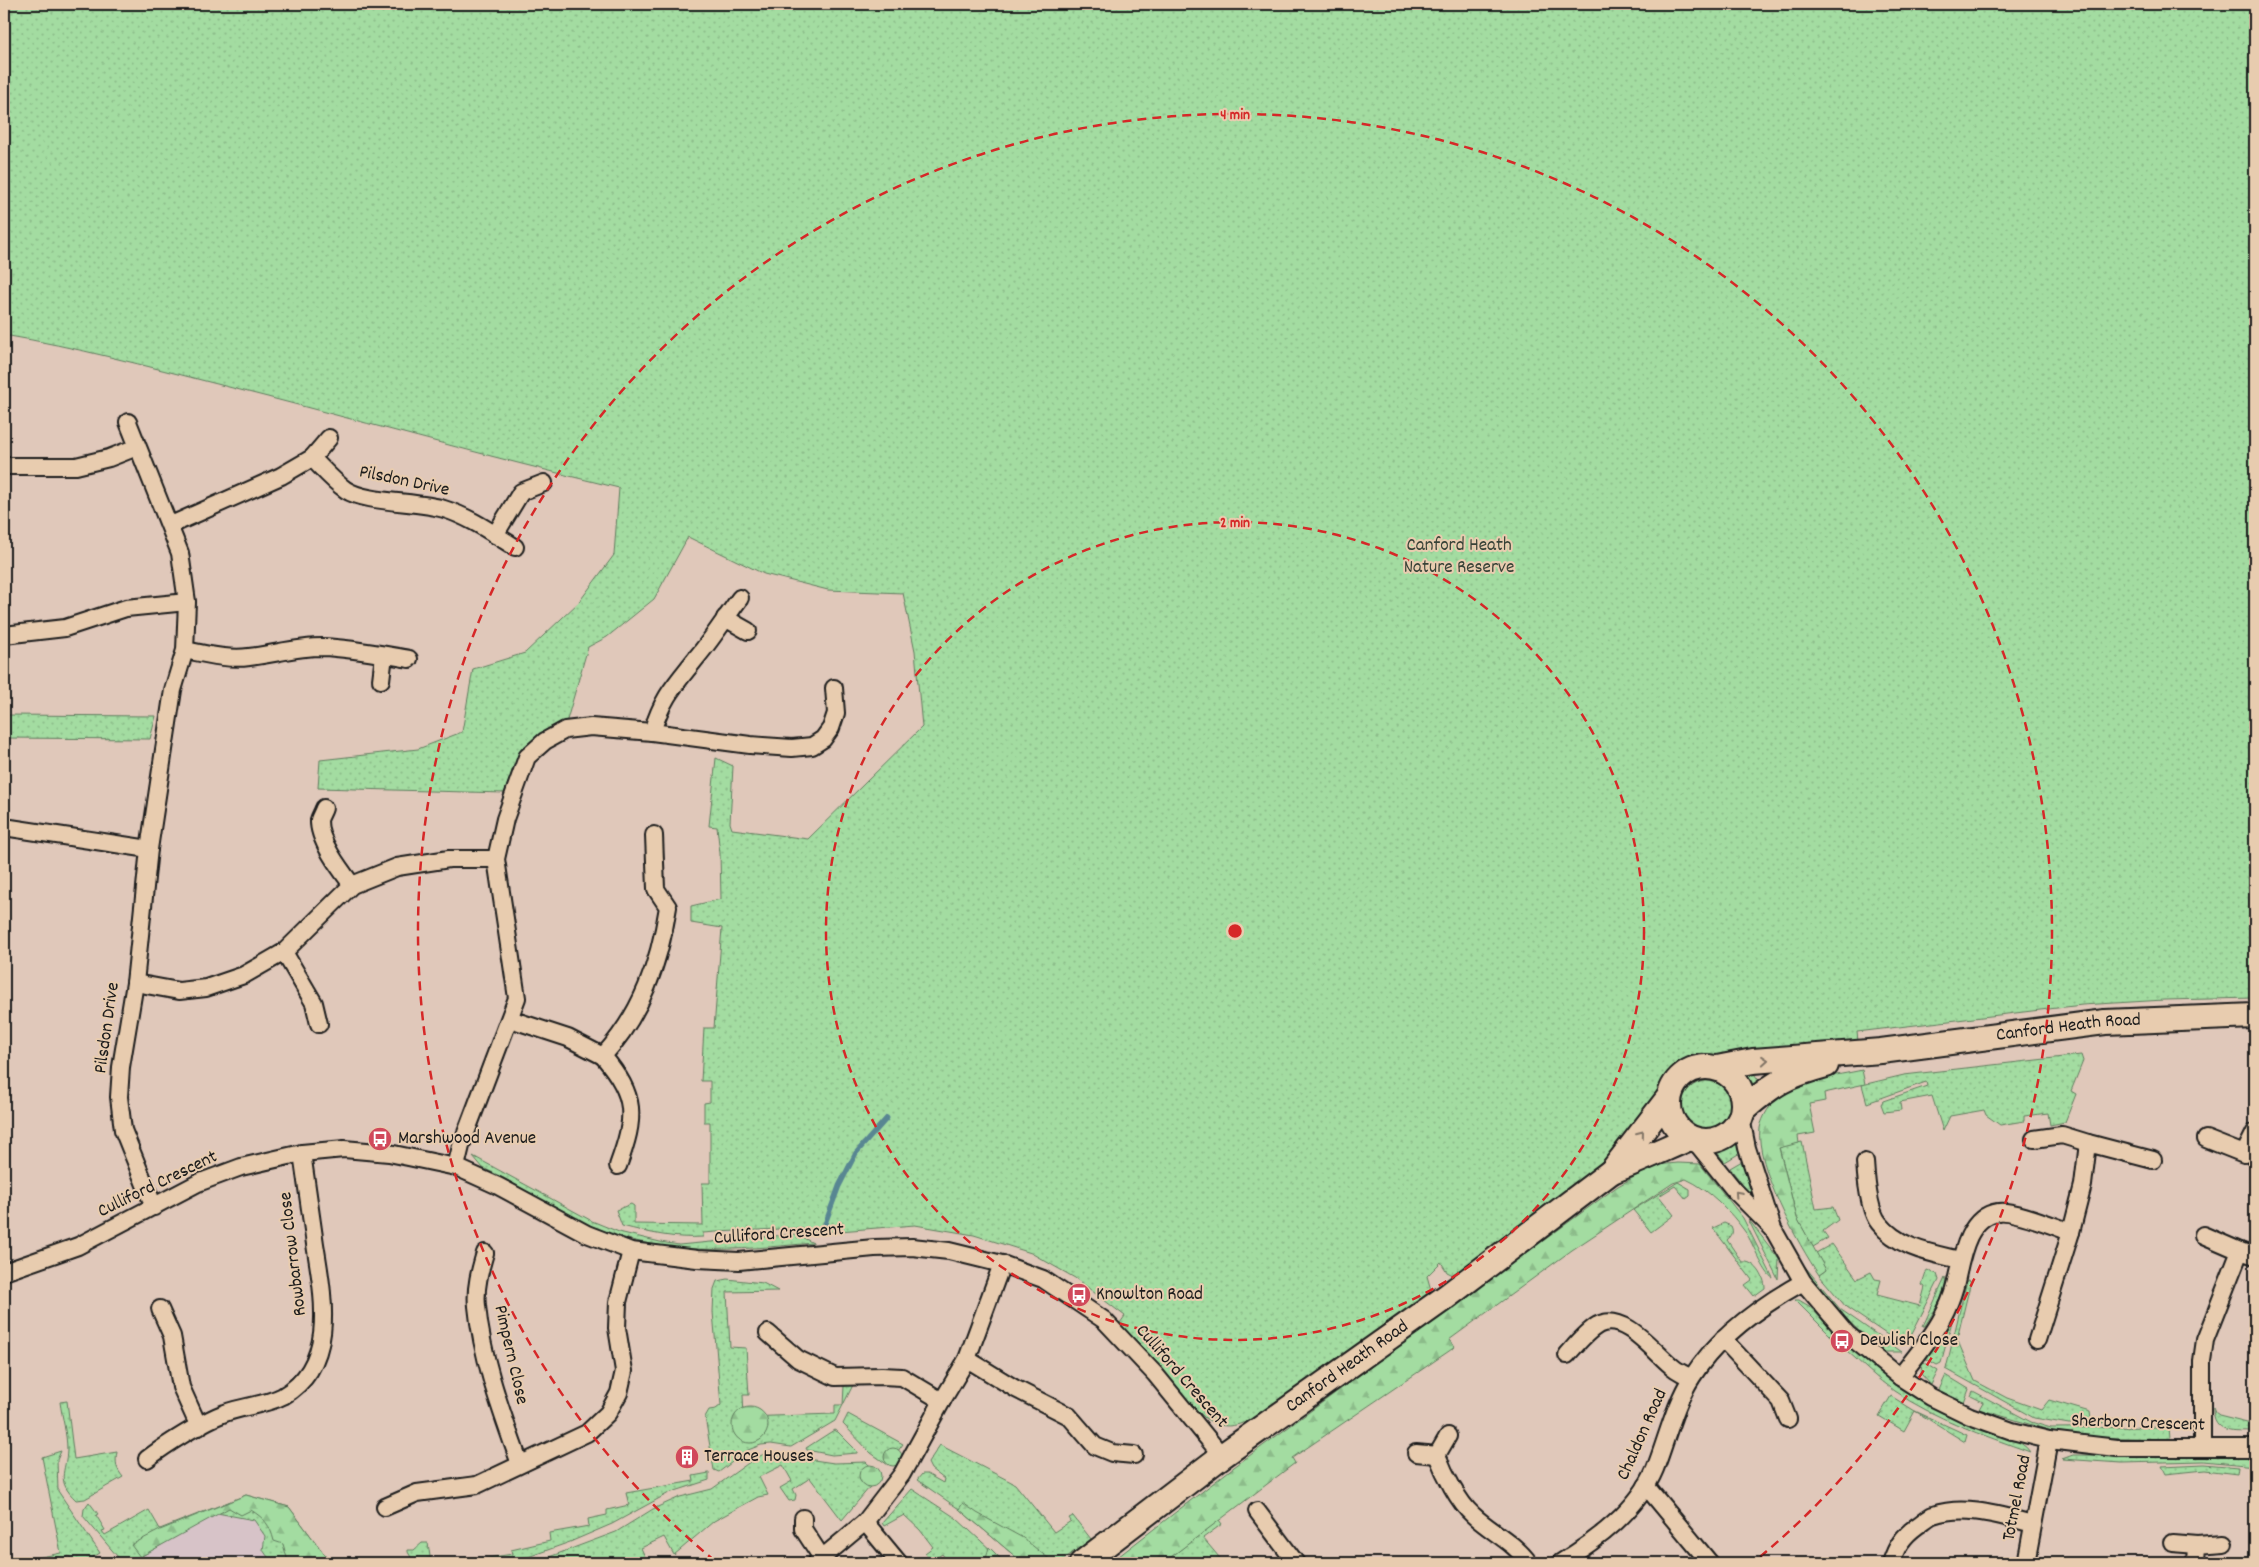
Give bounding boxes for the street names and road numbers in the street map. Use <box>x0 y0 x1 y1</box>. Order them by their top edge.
street label: Pilsdon Drive <box>356 459 452 505</box>
street label: Pilsdon Drive <box>88 981 128 1075</box>
street label: Canford Heath Road <box>1995 1007 2141 1049</box>
street label: Culliford Crescent <box>94 1144 222 1226</box>
street label: Rowbarrow Close <box>273 1190 315 1318</box>
street label: Culliford Crescent <box>713 1217 845 1253</box>
street label: Pimpern Close <box>485 1303 535 1407</box>
street label: Canford Heath Road <box>1280 1314 1414 1420</box>
street label: Culliford Crescent <box>1128 1319 1234 1435</box>
street label: Chaldon Road <box>1611 1385 1675 1485</box>
street label: Sherborn Crescent <box>2071 1408 2205 1440</box>
street label: Totmel Road <box>1996 1453 2040 1543</box>

